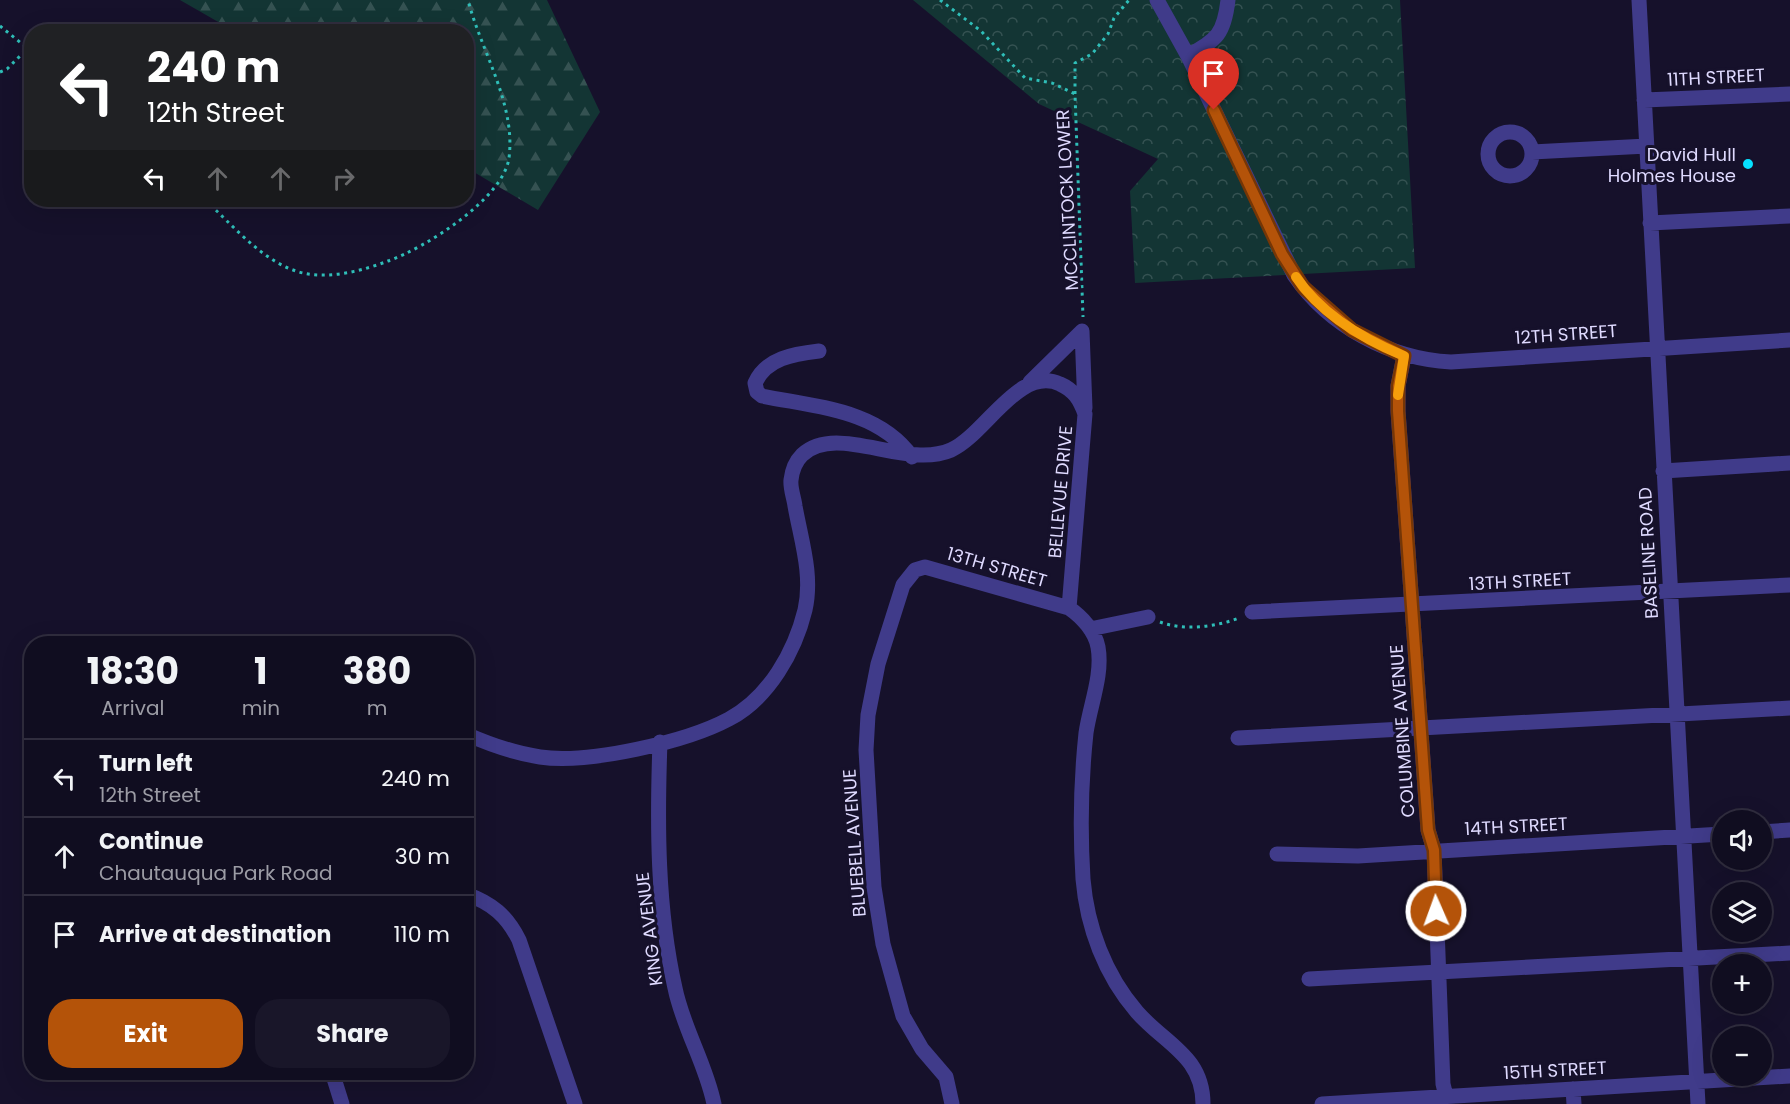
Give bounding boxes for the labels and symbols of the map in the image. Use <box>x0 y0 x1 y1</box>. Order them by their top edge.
pin <box>1188 48 1239 110</box>
street label: 11TH STREET <box>1666 62 1766 92</box>
street label: MCCLINTOCK LOWER <box>1050 109 1084 291</box>
place label: David Hull Holmes House <box>1608 142 1736 188</box>
marker: David Hull Holmes House <box>1741 157 1755 171</box>
street label: 12TH STREET <box>1514 318 1618 350</box>
street label: BELLEVUE DRIVE <box>1042 425 1078 559</box>
street label: BASELINE ROAD <box>1632 487 1664 619</box>
street label: 13TH STREET <box>944 541 1050 593</box>
street label: 13TH STREET <box>1468 566 1572 596</box>
street label: COLUMBINE AVENUE <box>1383 644 1421 818</box>
street label: BLUEBELL AVENUE <box>836 768 872 918</box>
street label: 14TH STREET <box>1464 811 1569 841</box>
street label: KING AVENUE <box>630 871 668 987</box>
position arrow <box>1404 879 1468 943</box>
street label: 15TH STREET <box>1503 1055 1608 1085</box>

